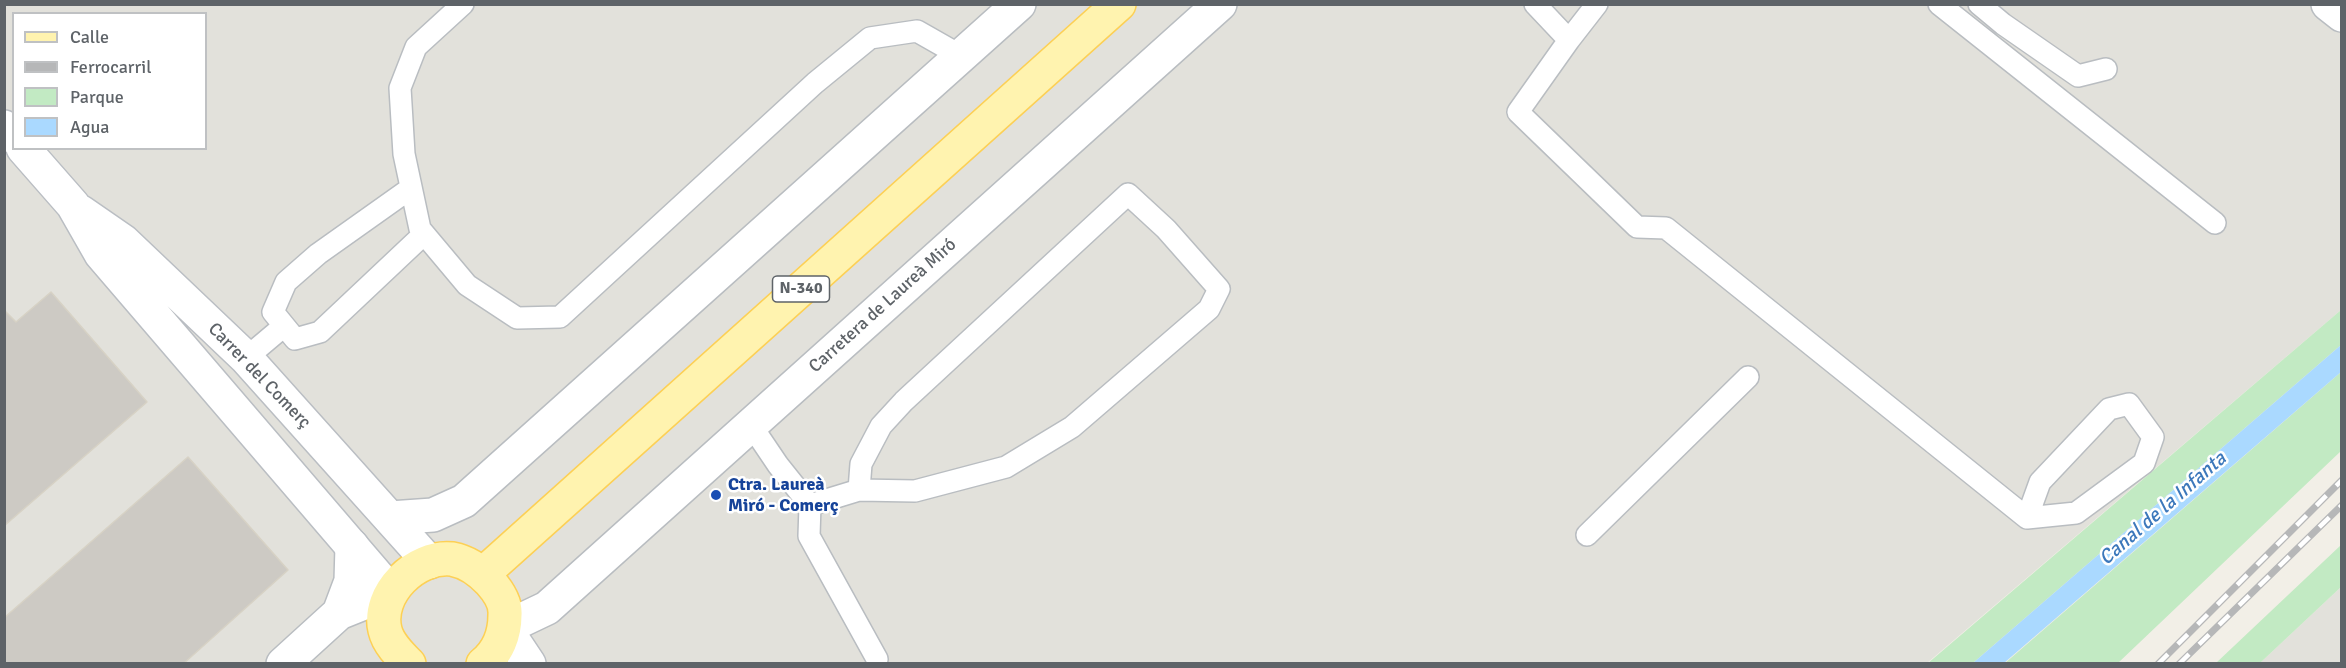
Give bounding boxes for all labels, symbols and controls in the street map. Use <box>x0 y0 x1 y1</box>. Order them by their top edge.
legend <box>12 12 207 150</box>
text: Calle <box>70 26 109 48</box>
text: Ferrocarril <box>70 56 151 78</box>
text: Parque <box>70 86 124 108</box>
text: Agua <box>70 116 109 138</box>
street label: Carretera de Laureà Miró <box>805 234 961 378</box>
road number: N-340 <box>772 276 830 302</box>
street label: Carrer del Comerç <box>203 319 315 433</box>
water label: Canal de la Infanta <box>2095 447 2231 571</box>
place label: Ctra. Laureà Miró - Comerç <box>728 474 839 516</box>
marker: Ctra. Laureà Miró - Comerç <box>709 488 723 502</box>

